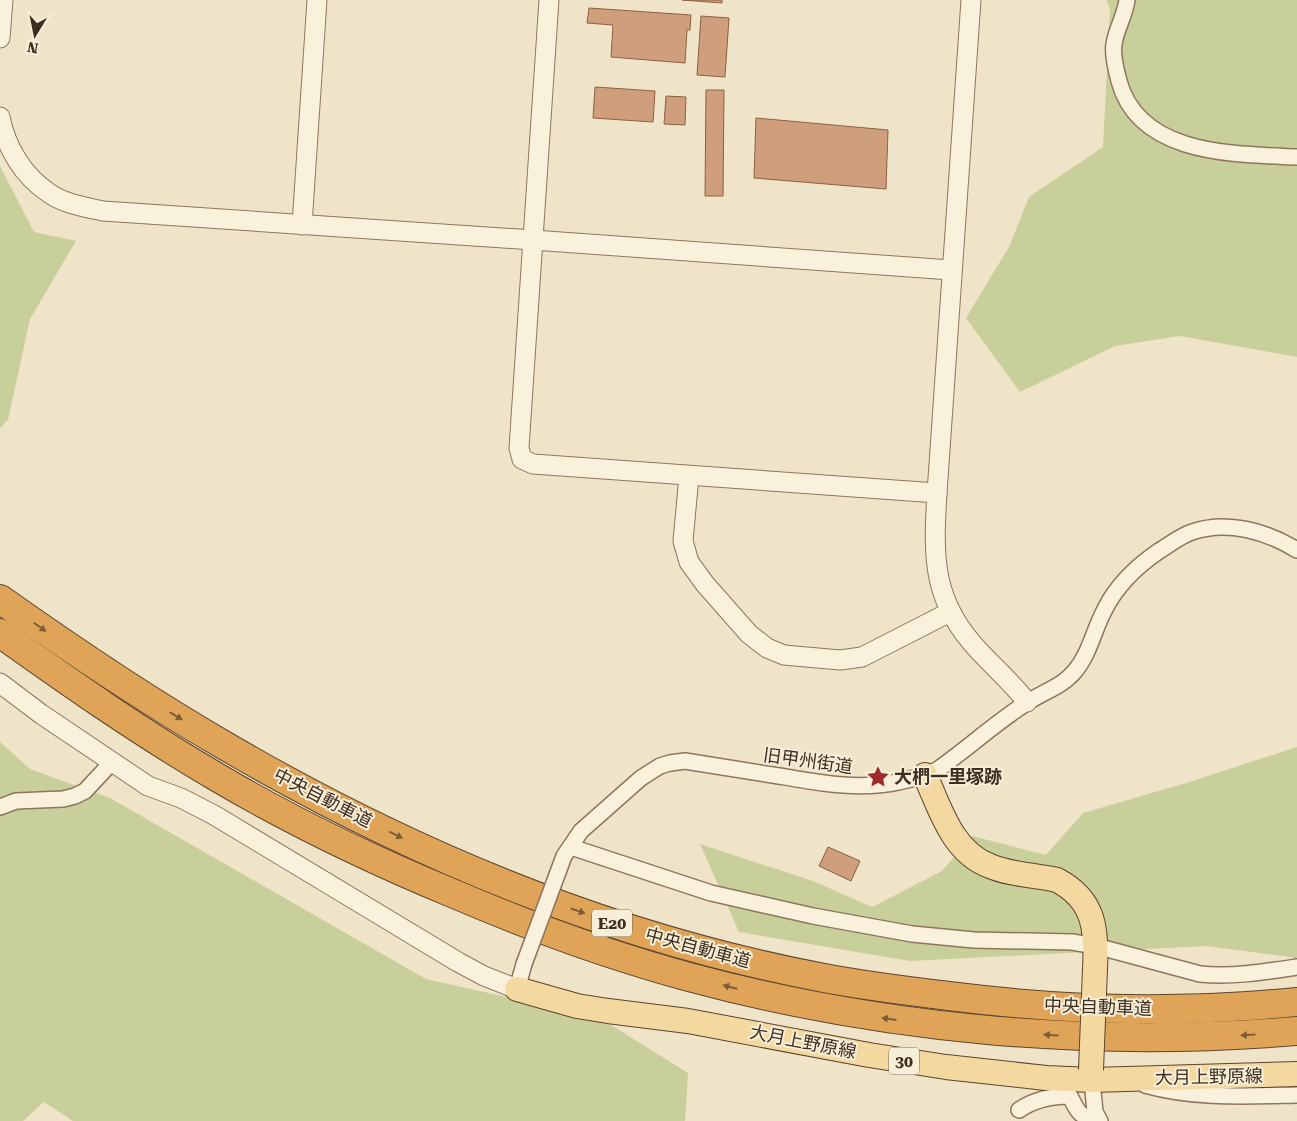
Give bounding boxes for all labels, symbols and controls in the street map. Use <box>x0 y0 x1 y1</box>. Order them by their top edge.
north arrow <box>10 10 60 60</box>
text: N <box>26 39 39 57</box>
one-way arrow <box>33 622 47 632</box>
one-way arrow <box>169 712 182 721</box>
street label: 旧甲州街道 <box>762 744 854 777</box>
street label: 中央自動車道 <box>270 764 376 831</box>
place icon: 大椚一里塚跡 <box>865 764 891 790</box>
place label: 大椚一里塚跡 <box>894 766 1002 787</box>
one-way arrow <box>389 831 403 839</box>
one-way arrow <box>571 907 586 915</box>
road number: E20 <box>592 910 632 936</box>
street label: 中央自動車道 <box>643 923 753 972</box>
one-way arrow <box>723 983 738 991</box>
street label: 中央自動車道 <box>1044 994 1152 1019</box>
one-way arrow <box>881 1014 897 1022</box>
street label: 大月上野原線 <box>748 1021 858 1062</box>
one-way arrow <box>1043 1031 1059 1039</box>
one-way arrow <box>1240 1031 1256 1039</box>
road number: 30 <box>889 1048 919 1074</box>
street label: 大月上野原線 <box>1155 1065 1263 1088</box>

